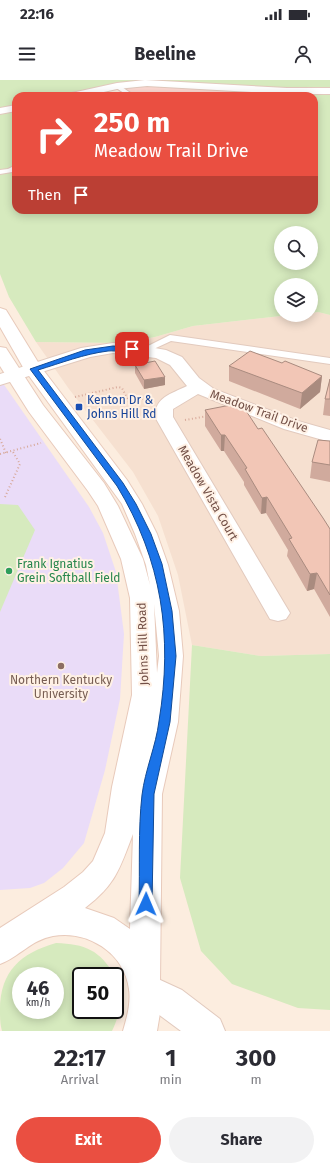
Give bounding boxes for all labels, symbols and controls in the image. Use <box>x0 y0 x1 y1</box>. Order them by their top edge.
text: 22:16 <box>20 5 54 23</box>
icon: menu <box>16 43 38 65</box>
text: Beeline <box>134 43 196 65</box>
icon: person <box>292 43 314 65</box>
text: 250 m <box>94 106 170 139</box>
icon: right <box>28 108 80 160</box>
text: Meadow Trail Drive <box>94 140 249 162</box>
icon: arrive <box>70 184 92 206</box>
text: Then <box>28 186 62 204</box>
map controls <box>274 226 318 322</box>
button: search <box>274 226 318 270</box>
button: layers <box>274 278 318 322</box>
pin <box>115 332 149 366</box>
icon: arrive <box>121 338 143 360</box>
street label: Meadow Trail Drive <box>208 387 310 435</box>
place label: Kenton Dr & Johns Hill Rd <box>87 393 157 421</box>
marker: Kenton Dr & Johns Hill Rd <box>74 402 84 412</box>
street label: Meadow Vista Court <box>175 443 241 544</box>
place label: Frank Ignatius Grein Softball Field <box>17 557 121 585</box>
marker: Frank Ignatius Grein Softball Field <box>4 566 14 576</box>
street label: Johns Hill Road <box>135 602 151 686</box>
marker: Northern Kentucky University <box>56 661 66 671</box>
place label: Northern Kentucky University <box>10 673 112 701</box>
position arrow <box>125 883 167 925</box>
speed limit sign: 50 <box>72 967 124 1019</box>
text: 46 <box>27 976 49 1000</box>
text: km/h <box>26 997 50 1009</box>
text: 22:17 <box>54 1044 106 1072</box>
text: 1 <box>165 1044 176 1072</box>
text: 300 <box>236 1044 276 1072</box>
text: Arrival <box>61 1072 99 1087</box>
text: min <box>160 1072 182 1087</box>
text: m <box>250 1072 262 1087</box>
button: Exit <box>16 1117 161 1163</box>
button: Share <box>169 1117 314 1163</box>

